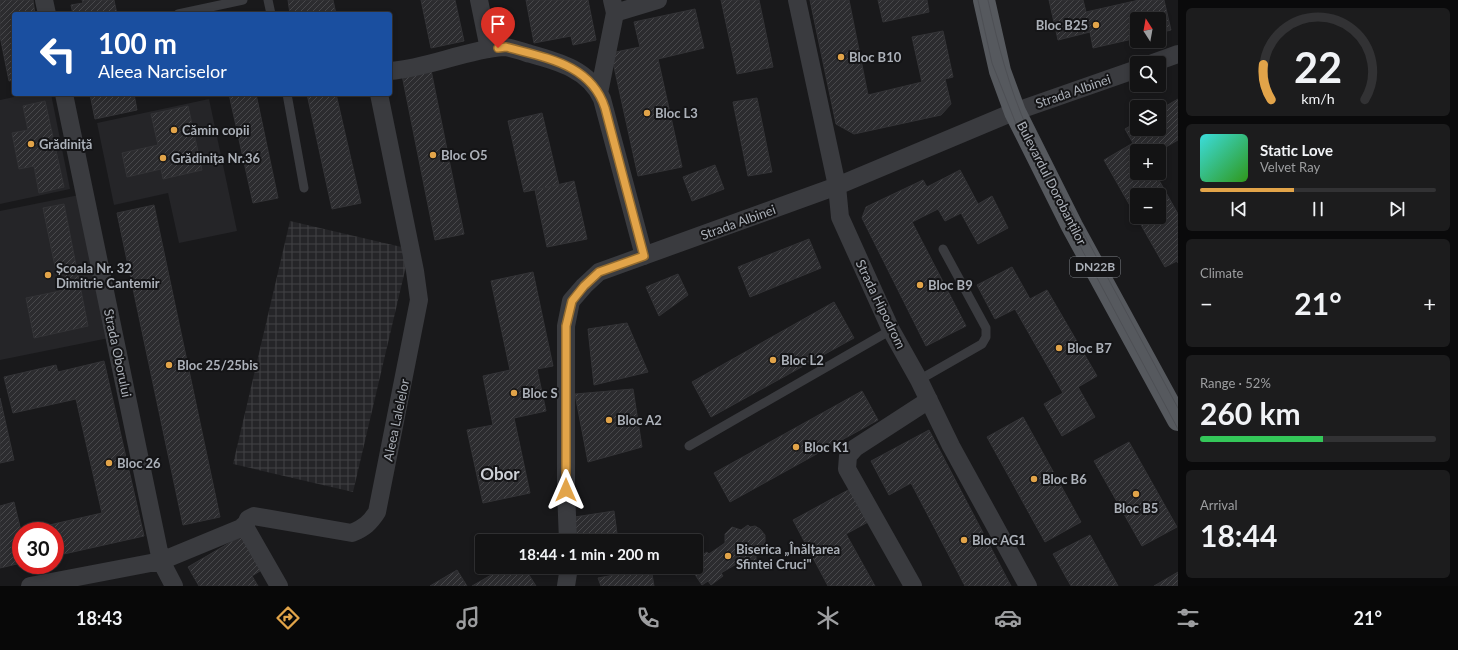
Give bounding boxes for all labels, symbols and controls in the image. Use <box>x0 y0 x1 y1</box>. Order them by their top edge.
pin <box>481 7.0 515 48</box>
north arrow <box>1130 12 1166 48</box>
map controls <box>1130 12 1166 224</box>
icon: arrive <box>487 13 509 35</box>
place label: Bloc B25 <box>1036 17 1088 33</box>
marker: Bloc B25 <box>1091 20 1101 30</box>
text: 100 m <box>98 26 177 60</box>
icon: left <box>32 28 84 80</box>
text: 22 <box>1294 42 1342 92</box>
place label: Bloc B10 <box>849 49 902 65</box>
marker: Bloc B10 <box>836 52 846 62</box>
button: search <box>1130 56 1166 92</box>
text: Aleea Narciselor <box>98 60 227 82</box>
street label: Strada Albinei <box>1033 71 1113 111</box>
text: km/h <box>1301 89 1335 106</box>
button: layers <box>1130 100 1166 136</box>
place label: Bloc L3 <box>655 105 698 121</box>
marker: Bloc L3 <box>642 108 652 118</box>
street label: Bulevardul Dorobanților <box>1014 119 1090 248</box>
place label: Cămin copii <box>182 122 249 138</box>
marker: Cămin copii <box>169 125 179 135</box>
place label: Grădiniță <box>39 136 92 152</box>
marker: Grădiniță <box>26 139 36 149</box>
text: Static Love <box>1260 141 1333 159</box>
button: + <box>1130 144 1166 180</box>
place label: Bloc O5 <box>441 147 488 163</box>
place label: Grădinița Nr.36 <box>171 150 260 166</box>
marker: Bloc O5 <box>428 150 438 160</box>
marker: Grădinița Nr.36 <box>158 153 168 163</box>
text: Velvet Ray <box>1260 159 1320 175</box>
button: − <box>1130 188 1166 224</box>
icon: previous <box>1228 198 1250 220</box>
icon: pause <box>1307 198 1329 220</box>
icon: next <box>1386 198 1408 220</box>
street label: Strada Albinei <box>698 201 778 243</box>
street label: Strada Hipodrom <box>853 257 909 351</box>
road number: DN22B <box>1070 257 1120 277</box>
place label: Școala Nr. 32 Dimitrie Cantemir <box>56 260 160 291</box>
text: Climate <box>1200 265 1243 281</box>
marker: Școala Nr. 32 Dimitrie Cantemir <box>43 270 53 280</box>
place label: Bloc B9 <box>928 277 973 293</box>
marker: Bloc B9 <box>915 280 925 290</box>
text: 21° <box>1294 285 1342 321</box>
text: − <box>1200 290 1213 317</box>
text: + <box>1423 290 1436 317</box>
street label: Strada Oborului <box>101 307 135 399</box>
place label: Bloc B7 <box>1067 340 1112 356</box>
marker: Bloc B7 <box>1054 343 1064 353</box>
place label: Bloc L2 <box>781 352 824 368</box>
marker: Bloc L2 <box>768 355 778 365</box>
place label: Bloc 25/25bis <box>177 357 258 373</box>
marker: Bloc 25/25bis <box>164 360 174 370</box>
text: Range · 52% <box>1200 375 1271 391</box>
street label: Aleea Lalelelor <box>379 377 413 463</box>
place label: Bloc S <box>522 385 558 401</box>
marker: Bloc S <box>509 388 519 398</box>
text: 260 km <box>1200 395 1301 431</box>
place label: Bloc A2 <box>617 412 662 428</box>
marker: Bloc A2 <box>604 415 614 425</box>
place label: Bloc K1 <box>804 439 849 455</box>
marker: Bloc K1 <box>791 442 801 452</box>
place label: Bloc 26 <box>117 455 161 471</box>
marker: Bloc 26 <box>104 458 114 468</box>
district label: Obor <box>480 463 520 484</box>
position arrow <box>545 469 587 511</box>
place label: Bloc B6 <box>1042 471 1087 487</box>
marker: Bloc B6 <box>1029 474 1039 484</box>
marker: Bloc B5 <box>1131 489 1141 499</box>
text: Arrival <box>1200 497 1237 513</box>
place label: Bloc B5 <box>1114 500 1158 516</box>
text: 18:44 <box>1200 517 1277 553</box>
speed limit sign: 30 <box>12 522 64 574</box>
place label: Bloc AG1 <box>972 532 1026 548</box>
marker: Bloc AG1 <box>959 535 969 545</box>
place label: Biserica „Înălțarea Sfintei Cruci" <box>736 541 840 572</box>
text: 18:44 · 1 min · 200 m <box>519 545 659 563</box>
marker: Biserica „Înălțarea Sfintei Cruci" <box>723 551 733 561</box>
icon: directions <box>274 604 302 632</box>
icon: music <box>454 604 482 632</box>
icon: phone <box>634 604 662 632</box>
icon: climate <box>814 604 842 632</box>
icon: car <box>994 604 1022 632</box>
icon: filters <box>1174 604 1202 632</box>
text: 18:43 <box>76 607 122 629</box>
text: 21° <box>1354 607 1382 629</box>

